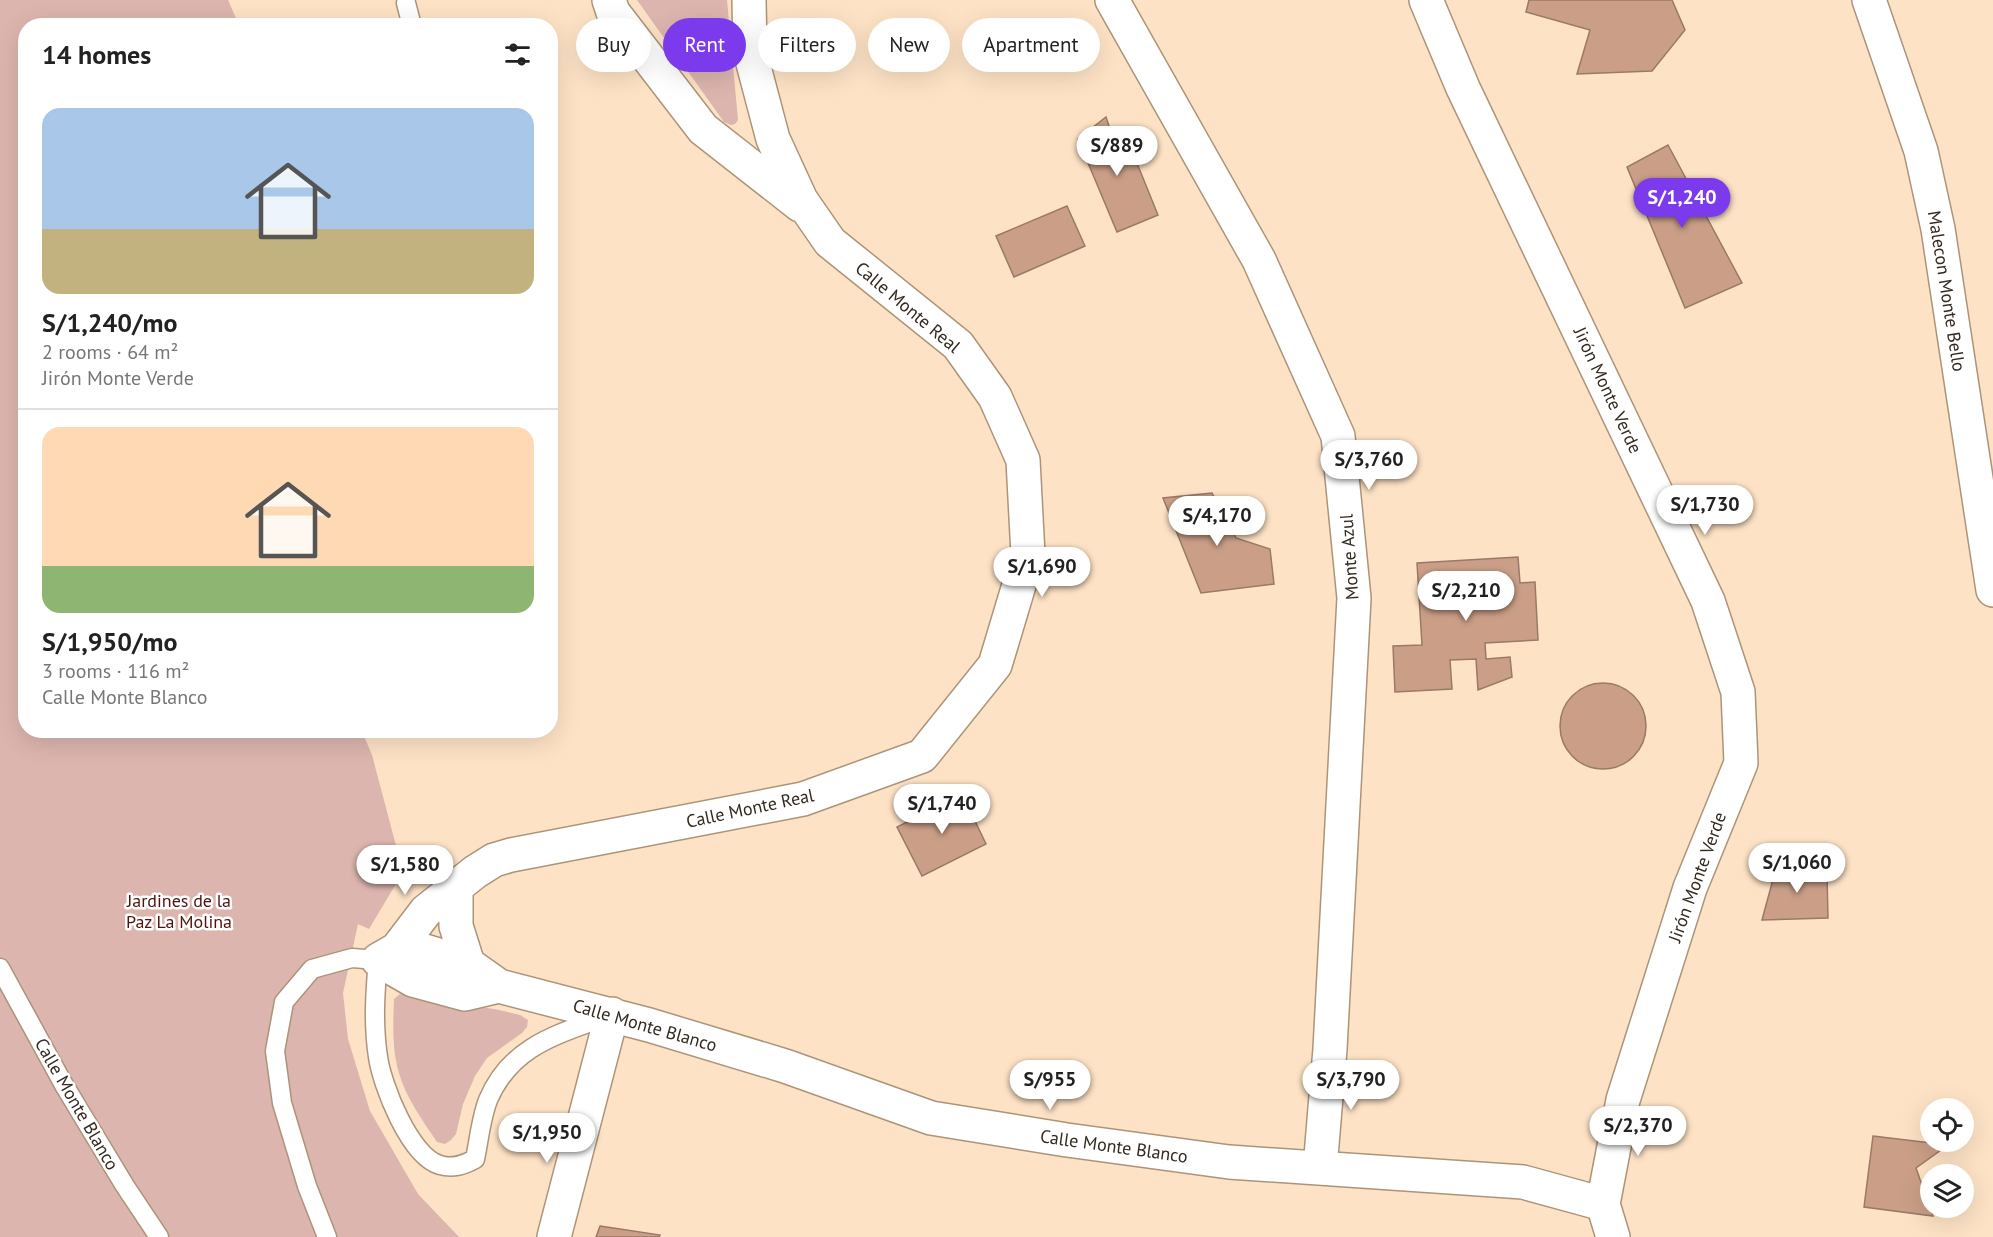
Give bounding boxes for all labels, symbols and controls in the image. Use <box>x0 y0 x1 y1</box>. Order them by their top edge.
chip: Buy <box>576 18 651 72</box>
chip: Rent <box>663 18 746 72</box>
chip: Filters <box>758 18 856 72</box>
chip: New <box>868 18 950 72</box>
chip: Apartment <box>962 18 1100 72</box>
text: 14 homes <box>42 38 151 71</box>
icon: filters <box>501 38 534 71</box>
pin: S/889 <box>1075 126 1159 177</box>
text: S/889 <box>1091 132 1143 158</box>
icon: home <box>234 147 342 255</box>
pin: S/1,240 <box>1627 178 1737 229</box>
text: S/1,240 <box>1647 184 1717 210</box>
street label: Malecon Monte Bello <box>1923 209 1971 373</box>
street label: Calle Monte Real <box>851 256 966 358</box>
text: S/1,240/mo <box>42 306 177 339</box>
street label: Jirón Monte Verde <box>1568 322 1647 457</box>
text: 2 rooms · 64 m² <box>42 339 178 365</box>
text: Jirón Monte Verde <box>42 365 194 391</box>
pin: S/3,760 <box>1314 440 1424 491</box>
text: S/3,760 <box>1334 446 1404 472</box>
icon: home <box>234 466 342 574</box>
pin: S/1,730 <box>1650 485 1760 536</box>
text: S/1,730 <box>1670 491 1740 517</box>
pin: S/4,170 <box>1162 496 1272 547</box>
text: S/4,170 <box>1182 502 1252 528</box>
street label: Monte Azul <box>1334 512 1363 601</box>
pin: S/1,690 <box>987 547 1097 598</box>
text: S/1,690 <box>1007 553 1077 579</box>
pin: S/2,210 <box>1411 571 1521 622</box>
text: S/2,210 <box>1431 577 1501 603</box>
text: S/1,950/mo <box>42 625 177 658</box>
text: 3 rooms · 116 m² <box>42 658 189 684</box>
text: Calle Monte Blanco <box>42 684 207 710</box>
street label: Calle Monte Real <box>684 783 817 833</box>
pin: S/1,740 <box>887 784 997 835</box>
text: S/1,740 <box>907 790 977 816</box>
street label: Jirón Monte Verde <box>1662 809 1731 946</box>
pin: S/1,060 <box>1742 843 1852 894</box>
pin: S/1,580 <box>350 845 460 896</box>
text: S/1,060 <box>1762 849 1832 875</box>
text: S/1,580 <box>370 851 440 877</box>
park label: Jardines de la Paz La Molina <box>126 889 232 933</box>
street label: Calle Monte Blanco <box>570 993 720 1057</box>
street label: Calle Monte Blanco <box>30 1034 124 1174</box>
pin: S/955 <box>1008 1060 1092 1111</box>
pin: S/3,790 <box>1296 1060 1406 1111</box>
text: S/955 <box>1024 1066 1076 1092</box>
text: S/3,790 <box>1316 1066 1386 1092</box>
map controls <box>1920 1098 1974 1218</box>
button: locate <box>1920 1098 1974 1152</box>
pin: S/2,370 <box>1583 1106 1693 1157</box>
text: S/2,370 <box>1603 1112 1673 1138</box>
pin: S/1,950 <box>492 1113 602 1164</box>
text: S/1,950 <box>512 1119 582 1145</box>
street label: Calle Monte Blanco <box>1039 1124 1189 1168</box>
button: layers <box>1920 1164 1974 1218</box>

